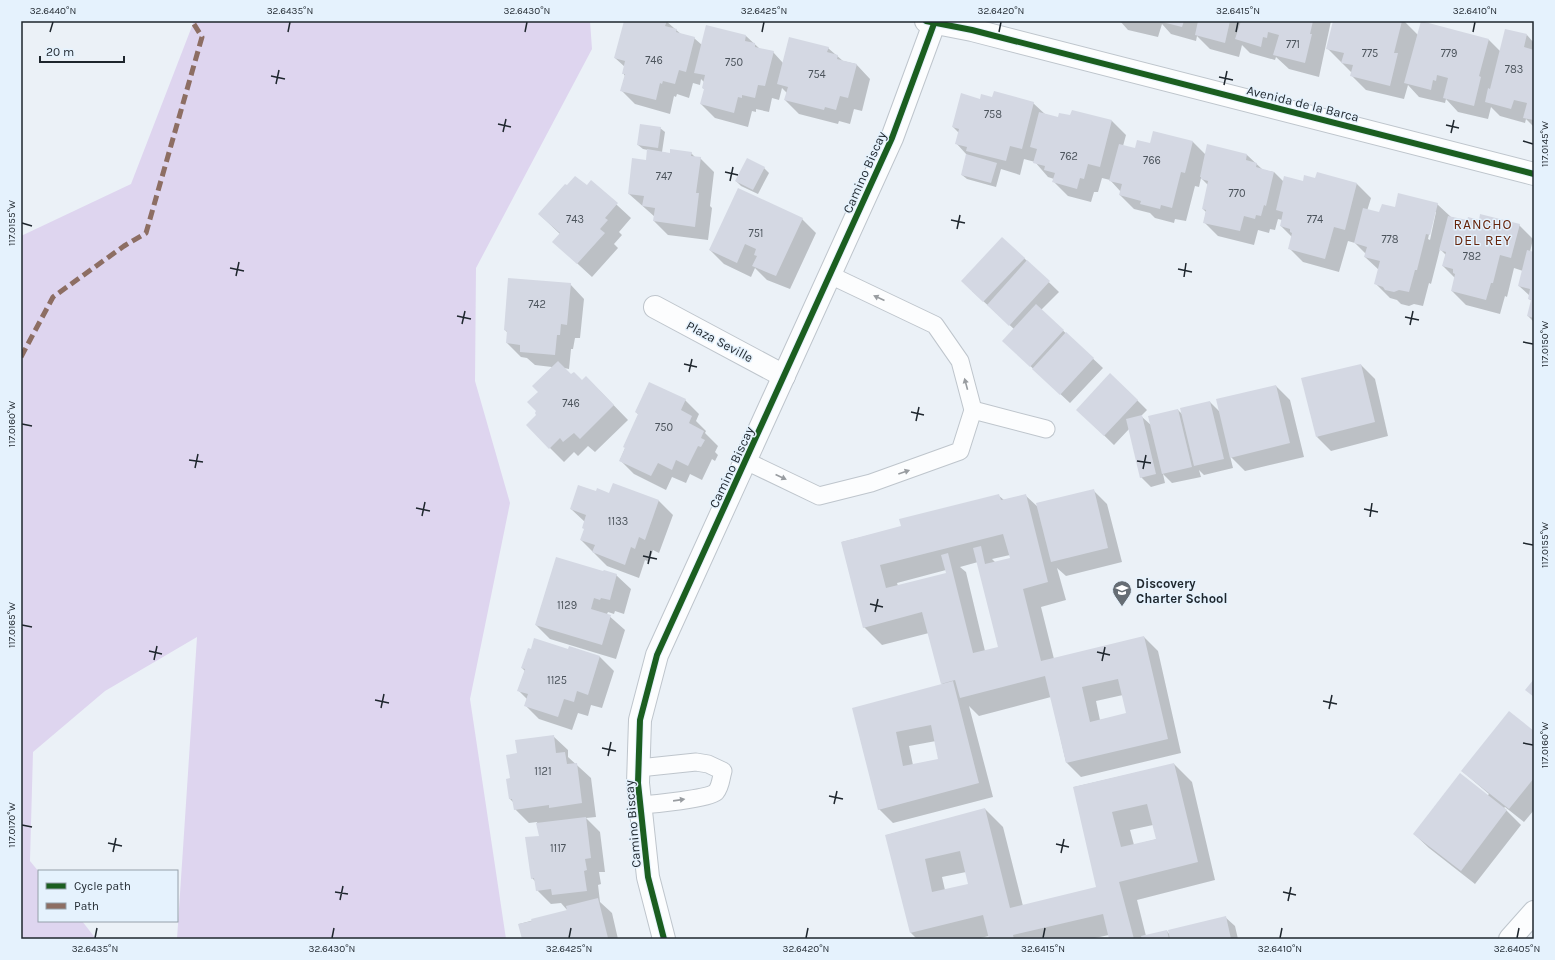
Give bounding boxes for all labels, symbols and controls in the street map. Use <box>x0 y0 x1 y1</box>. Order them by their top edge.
text: 32.6440°N <box>30 5 76 17</box>
text: 32.6435°N <box>267 5 313 17</box>
text: 32.6430°N <box>504 5 550 17</box>
text: 32.6425°N <box>741 5 787 17</box>
text: 32.6420°N <box>978 5 1024 17</box>
text: 32.6415°N <box>1216 5 1260 17</box>
text: 32.6410°N <box>1453 5 1497 17</box>
scale bar <box>40 38 124 64</box>
house number: 771 <box>1286 38 1300 51</box>
text: 20 m <box>46 45 74 59</box>
house number: 775 <box>1362 47 1378 60</box>
house number: 779 <box>1441 47 1457 60</box>
house number: 746 <box>645 54 663 67</box>
house number: 750 <box>725 56 743 69</box>
house number: 783 <box>1505 63 1523 76</box>
house number: 754 <box>808 68 826 81</box>
street label: Avenida de la Barca <box>1245 82 1361 125</box>
house number: 758 <box>984 108 1002 121</box>
text: 117.0145°W <box>1539 121 1551 167</box>
street label: Camino Biscay <box>840 129 889 215</box>
house number: 762 <box>1060 150 1078 163</box>
house number: 766 <box>1143 154 1161 167</box>
house number: 747 <box>656 170 672 183</box>
house number: 770 <box>1229 187 1245 200</box>
text: 117.0155°W <box>6 200 18 246</box>
house number: 743 <box>566 213 584 226</box>
house number: 774 <box>1307 213 1323 226</box>
district label: RANCHO DEL REY <box>1453 216 1513 249</box>
house number: 751 <box>748 227 764 240</box>
house number: 778 <box>1381 233 1399 246</box>
house number: 782 <box>1463 250 1481 263</box>
one-way arrow <box>874 295 885 301</box>
house number: 742 <box>528 298 546 311</box>
street label: Plaza Seville <box>684 318 756 365</box>
text: 117.0150°W <box>1539 321 1551 367</box>
one-way arrow <box>963 378 969 390</box>
house number: 746 <box>562 397 580 410</box>
text: 117.0160°W <box>6 401 18 447</box>
house number: 750 <box>655 421 673 434</box>
street label: Camino Biscay <box>706 424 757 510</box>
one-way arrow <box>898 469 910 475</box>
one-way arrow <box>775 474 787 480</box>
house number: 1133 <box>608 515 628 528</box>
text: 117.0155°W <box>1539 522 1551 568</box>
place label: Discovery Charter School <box>1136 576 1227 606</box>
school or university icon: Discovery Charter School <box>1111 579 1133 607</box>
house number: 1129 <box>557 599 577 612</box>
text: 117.0165°W <box>6 602 18 648</box>
house number: 1125 <box>547 674 567 687</box>
text: 117.0160°W <box>1539 722 1551 768</box>
house number: 1121 <box>534 765 552 778</box>
street label: Camino Biscay <box>621 780 644 868</box>
one-way arrow <box>673 797 685 803</box>
text: 117.0170°W <box>6 802 18 848</box>
house number: 1117 <box>550 842 566 855</box>
legend <box>38 870 178 922</box>
text: Cycle path <box>74 879 131 893</box>
text: Path <box>74 899 99 913</box>
text: 32.6435°N <box>72 943 118 955</box>
text: 32.6430°N <box>309 943 355 955</box>
text: 32.6425°N <box>546 943 592 955</box>
text: 32.6420°N <box>783 943 829 955</box>
text: 32.6415°N <box>1021 943 1065 955</box>
text: 32.6410°N <box>1258 943 1302 955</box>
text: 32.6405°N <box>1494 943 1540 955</box>

